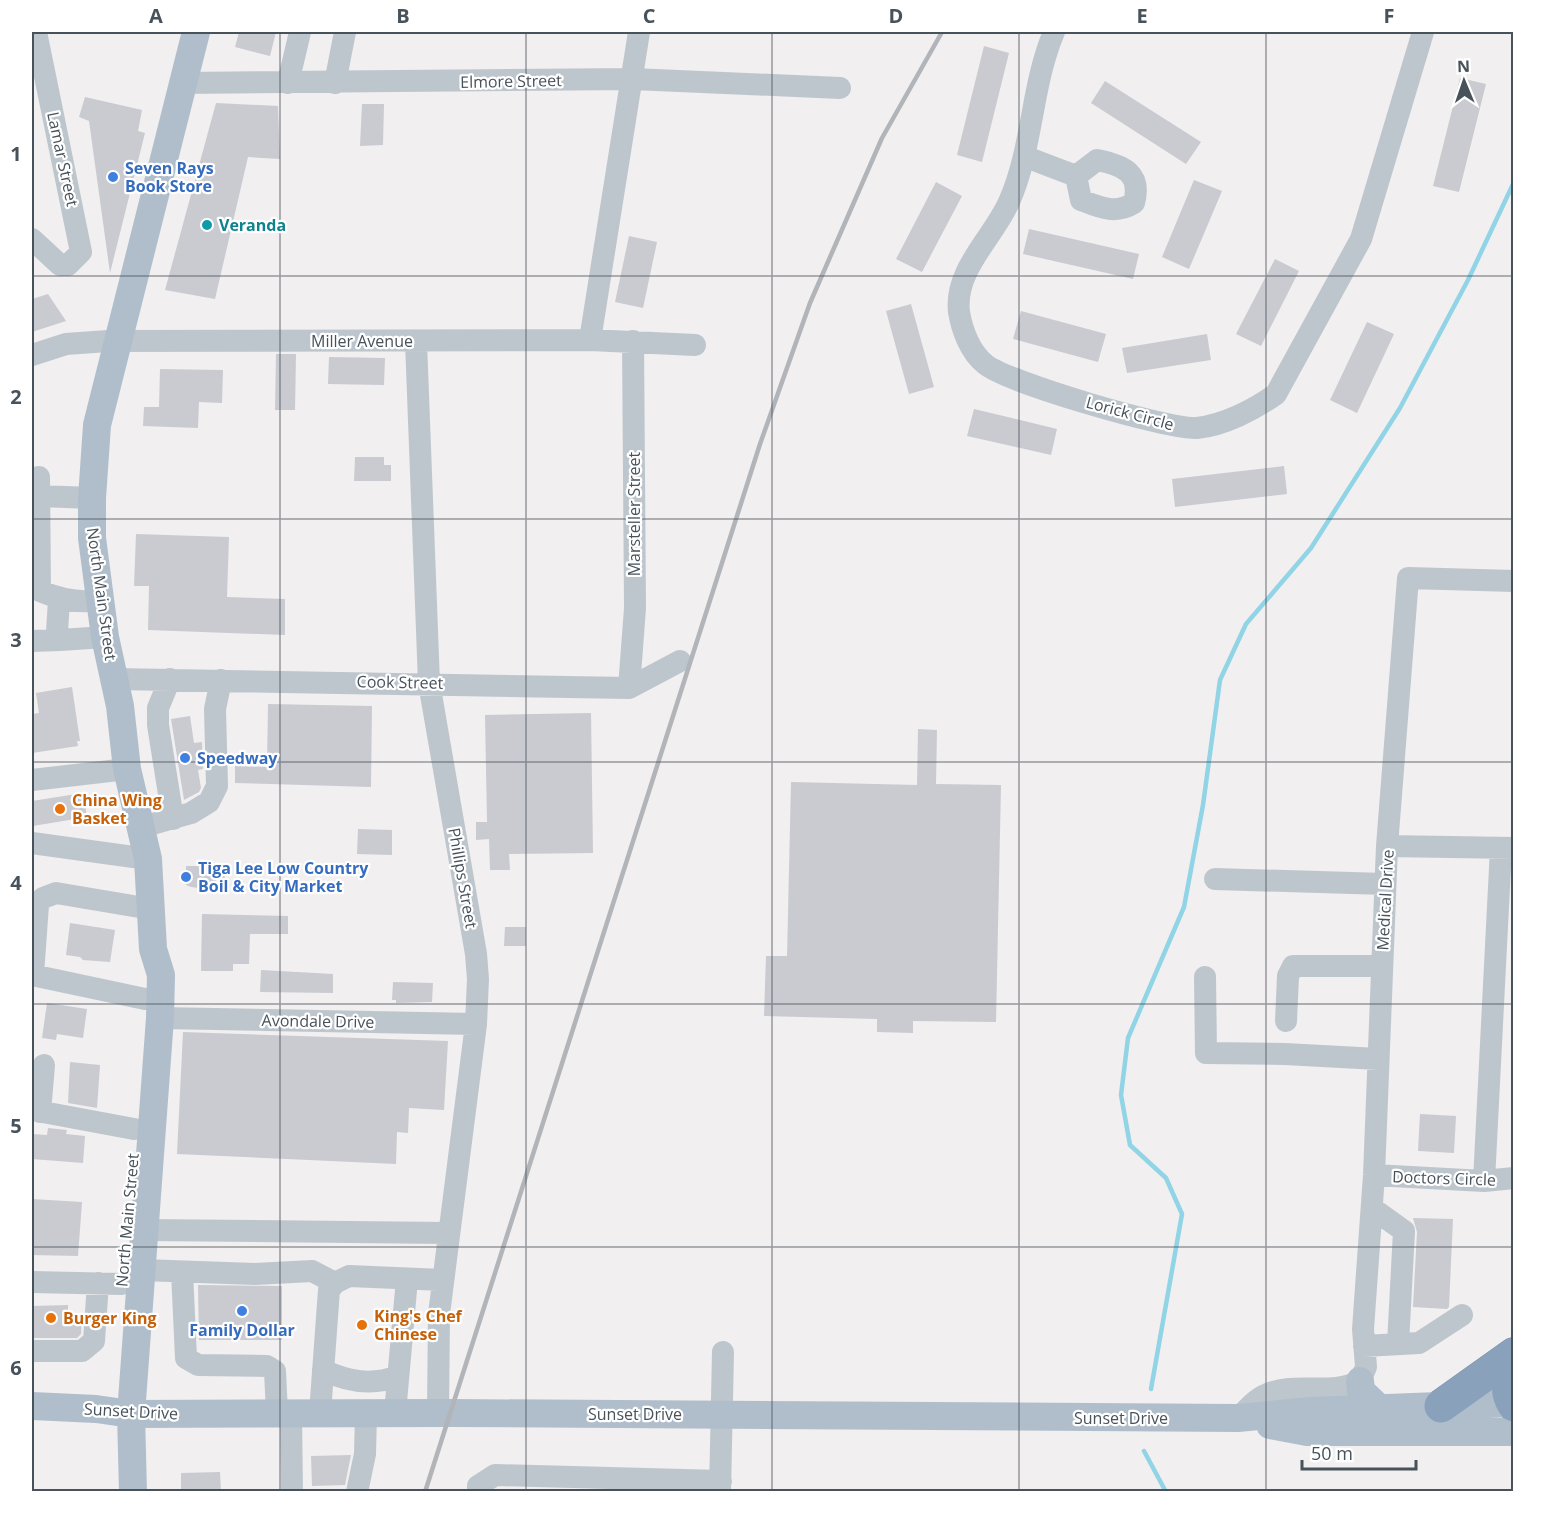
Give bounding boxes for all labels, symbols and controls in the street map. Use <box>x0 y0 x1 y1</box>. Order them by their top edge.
text: A <box>149 2 163 29</box>
text: B <box>396 2 410 29</box>
text: C <box>643 2 656 29</box>
text: D <box>889 2 903 29</box>
text: E <box>1136 2 1148 29</box>
text: F <box>1384 2 1394 29</box>
north arrow <box>1434 51 1494 111</box>
text: N <box>1457 55 1470 77</box>
street label: Elmore Street <box>460 69 562 93</box>
street label: Lamar Street <box>42 110 84 209</box>
text: 1 <box>10 140 22 167</box>
place label: Seven Rays Book Store <box>125 157 214 197</box>
marker: Seven Rays Book Store <box>106 170 120 184</box>
place label: Veranda <box>219 214 286 236</box>
marker: Veranda <box>200 218 214 232</box>
street label: Miller Avenue <box>311 330 413 352</box>
text: 2 <box>10 383 22 410</box>
street label: Lorick Circle <box>1084 391 1176 435</box>
street label: Marsteller Street <box>623 451 645 576</box>
street label: North Main Street <box>82 526 122 662</box>
text: 3 <box>10 626 22 653</box>
street label: Cook Street <box>357 670 444 694</box>
place label: Speedway <box>197 747 278 769</box>
marker: Speedway <box>178 751 192 765</box>
place label: China Wing Basket <box>72 789 162 829</box>
marker: China Wing Basket <box>53 802 67 816</box>
street label: Phillips Street <box>443 826 483 930</box>
street label: Medical Drive <box>1371 849 1399 951</box>
place label: Tiga Lee Low Country Boil & City Market <box>198 857 369 897</box>
text: 4 <box>10 869 22 896</box>
marker: Tiga Lee Low Country Boil & City Market <box>179 870 193 884</box>
street label: Avondale Drive <box>262 1009 374 1033</box>
text: 5 <box>10 1112 22 1139</box>
street label: North Main Street <box>110 1152 144 1288</box>
street label: Doctors Circle <box>1392 1165 1496 1191</box>
marker: Family Dollar <box>235 1304 249 1318</box>
place label: King's Chef Chinese <box>374 1305 463 1345</box>
place label: Burger King <box>63 1307 157 1329</box>
marker: Burger King <box>44 1311 58 1325</box>
marker: King's Chef Chinese <box>355 1318 369 1332</box>
place label: Family Dollar <box>189 1319 295 1341</box>
text: 6 <box>10 1354 22 1381</box>
street label: Sunset Drive <box>83 1398 179 1424</box>
street label: Sunset Drive <box>588 1403 682 1425</box>
street label: Sunset Drive <box>1074 1407 1168 1429</box>
scale bar <box>1302 1433 1416 1471</box>
text: 50 m <box>1311 1441 1353 1465</box>

